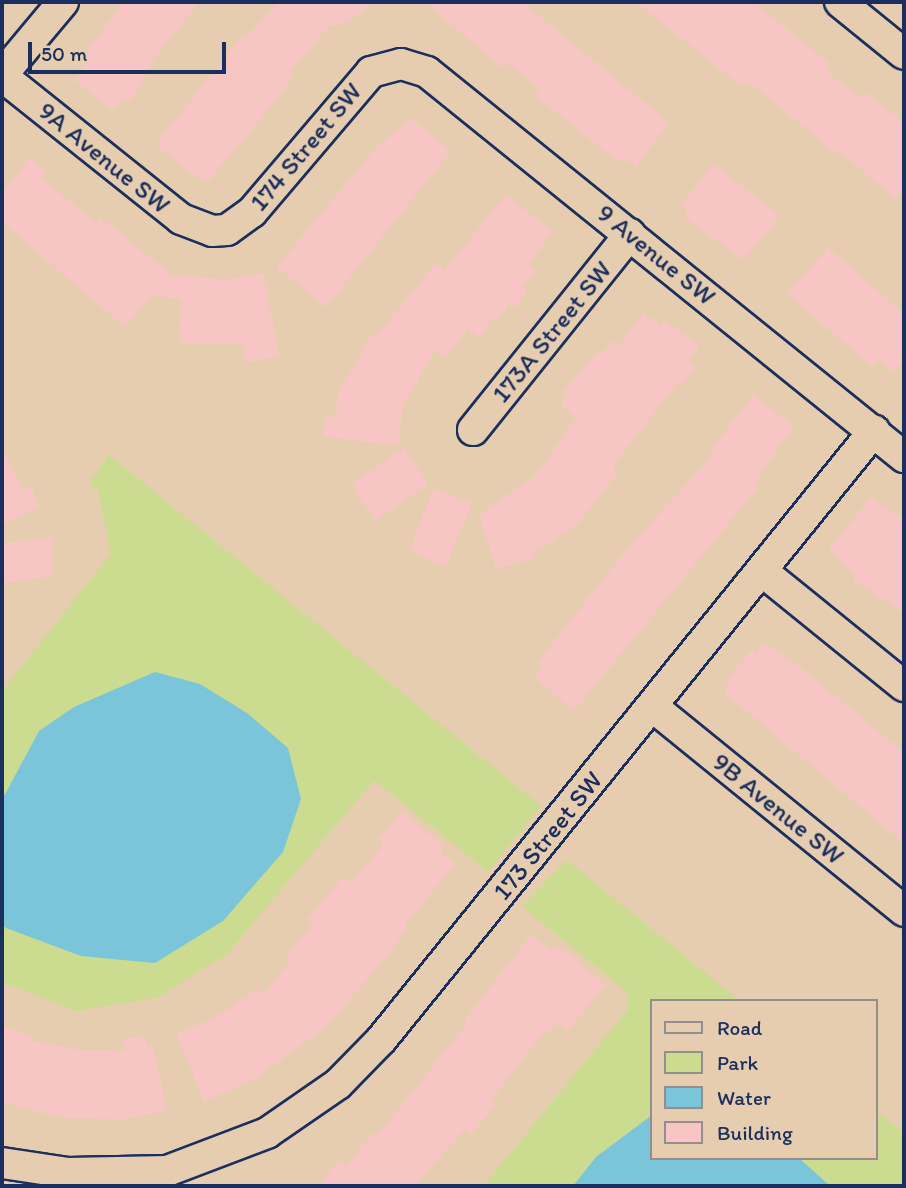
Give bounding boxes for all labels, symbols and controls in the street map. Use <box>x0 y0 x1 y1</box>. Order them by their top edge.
scale bar <box>32 28 229 72</box>
text: 50 m <box>41 41 87 66</box>
street label: 174 Street SW <box>243 77 369 217</box>
street label: 9A Avenue SW <box>32 96 176 220</box>
street label: 9 Avenue SW <box>590 198 722 312</box>
street label: 173A Street SW <box>485 255 619 409</box>
street label: 9B Avenue SW <box>706 746 850 872</box>
street label: 173 Street SW <box>487 765 609 907</box>
legend <box>650 999 878 1160</box>
text: Road <box>717 1015 762 1040</box>
text: Park <box>717 1050 758 1075</box>
text: Water <box>717 1085 771 1110</box>
text: Building <box>717 1120 793 1145</box>

